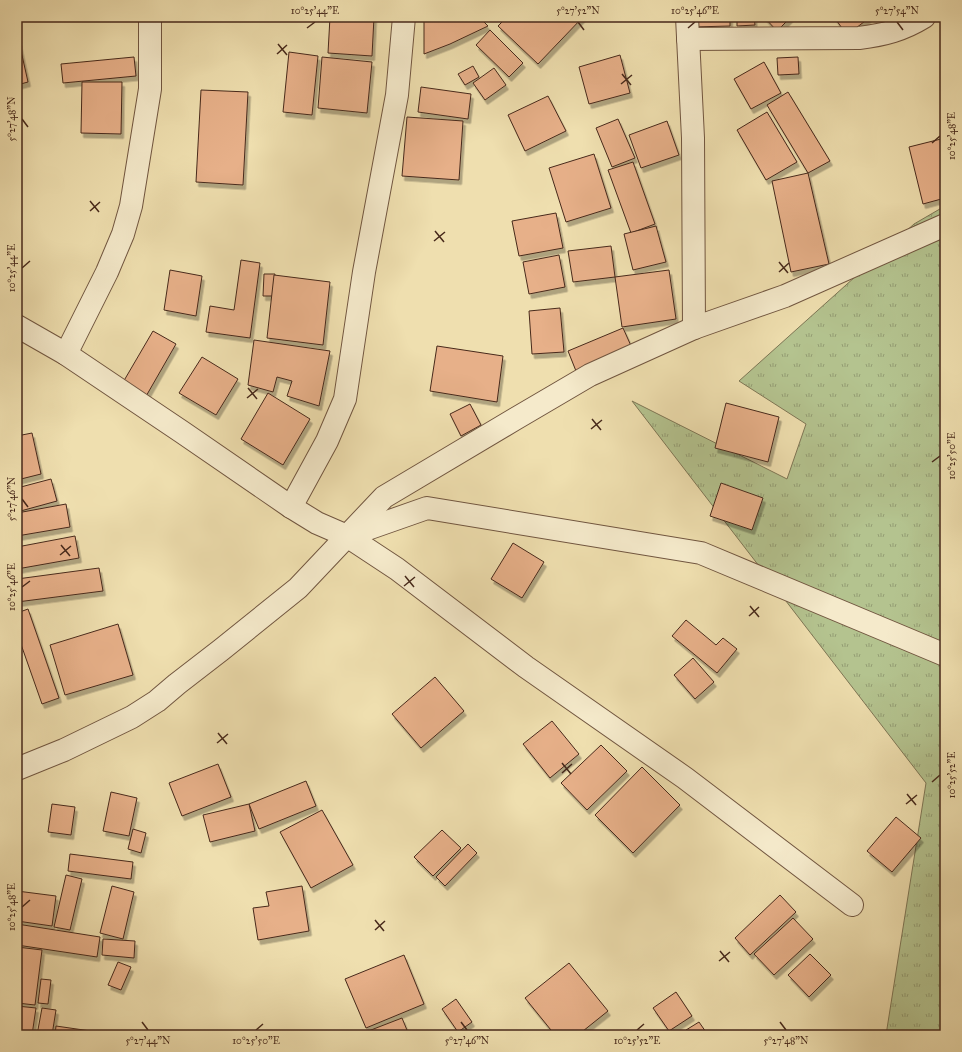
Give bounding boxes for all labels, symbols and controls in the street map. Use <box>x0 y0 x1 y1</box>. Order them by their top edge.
text: 10°25'44"E <box>291 5 339 17</box>
text: 5°27'52"N <box>556 5 600 17</box>
text: 10°25'46"E <box>671 5 719 17</box>
text: 5°27'54"N <box>875 5 919 17</box>
text: 5°27'48"N <box>6 96 18 141</box>
text: 10°25'48"E <box>946 112 958 160</box>
text: 10°25'44"E <box>6 244 18 292</box>
text: 10°25'50"E <box>946 432 958 480</box>
text: 5°27'46"N <box>6 476 18 521</box>
text: 10°25'46"E <box>6 563 18 611</box>
text: 10°25'52"E <box>946 752 958 798</box>
text: 10°25'48"E <box>6 883 18 931</box>
text: 5°27'44"N <box>125 1035 171 1047</box>
text: 10°25'50"E <box>232 1035 280 1047</box>
text: 5°27'46"N <box>445 1035 490 1047</box>
text: 10°25'52"E <box>614 1035 660 1047</box>
text: 5°27'48"N <box>764 1035 809 1047</box>

